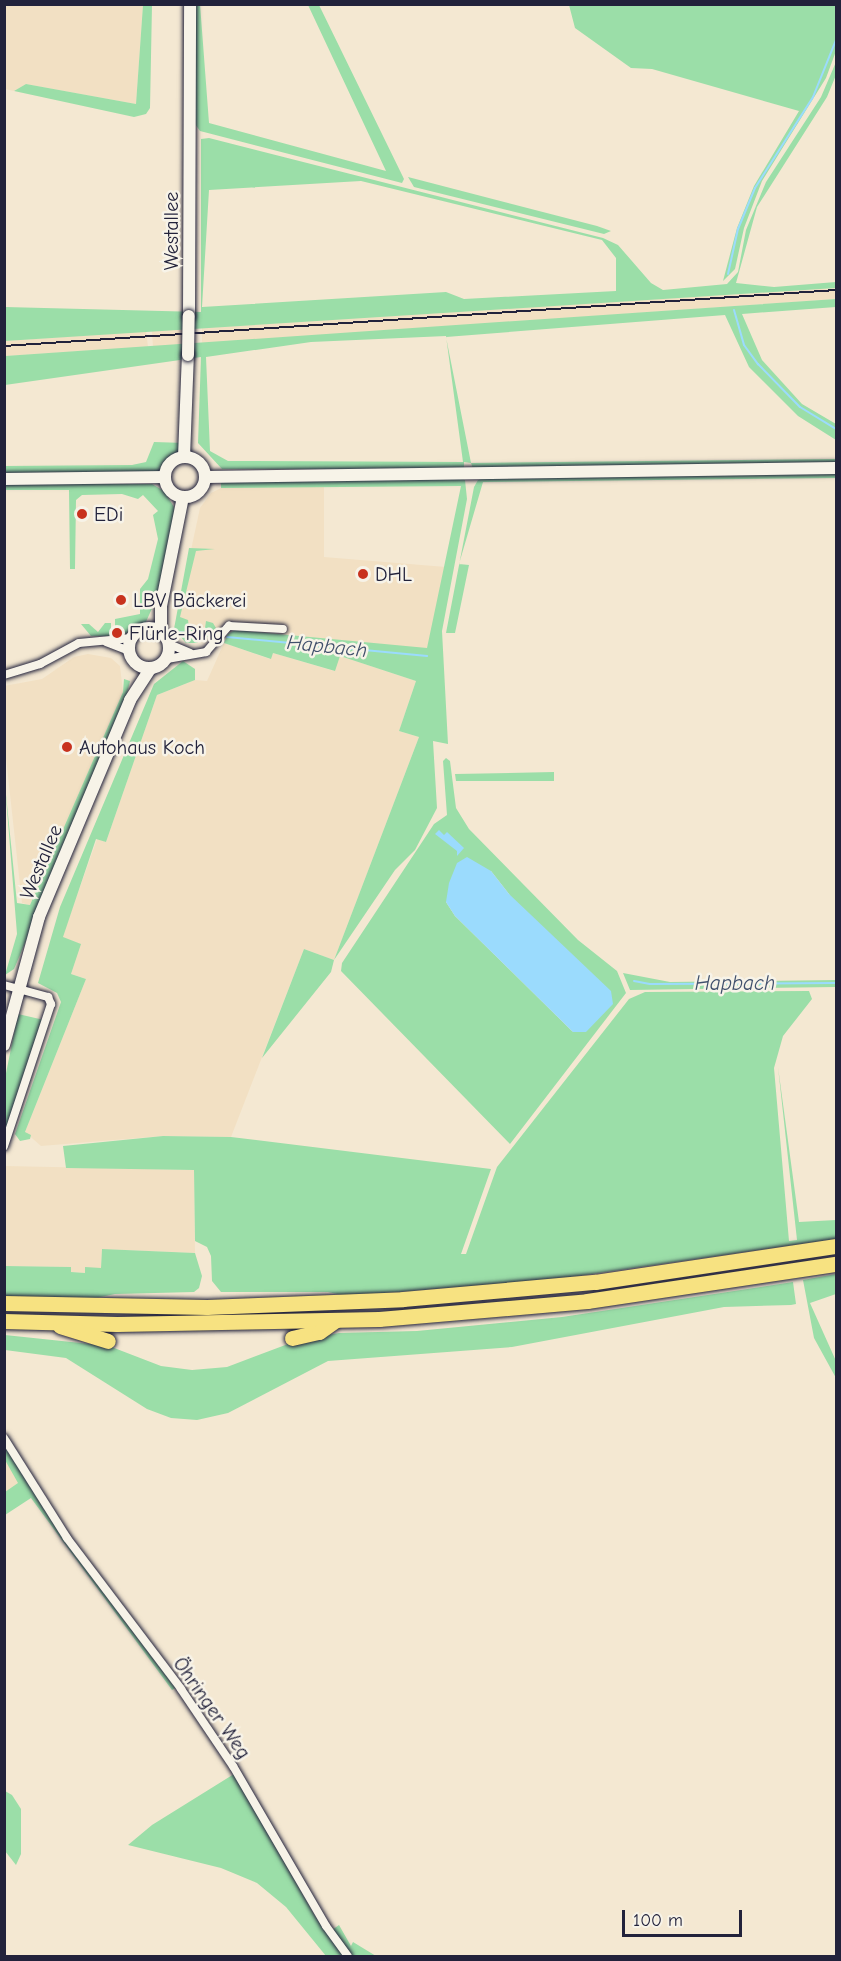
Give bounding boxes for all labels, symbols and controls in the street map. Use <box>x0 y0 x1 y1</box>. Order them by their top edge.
street label: Westallee <box>159 192 183 270</box>
place label: EDi <box>94 502 123 526</box>
marker: EDi <box>75 507 89 521</box>
place label: DHL <box>375 562 412 586</box>
marker: DHL <box>356 567 370 581</box>
place label: LBV Bäckerei <box>133 588 247 612</box>
marker: LBV Bäckerei <box>114 593 128 607</box>
place label: Flürle-Ring <box>129 621 224 645</box>
marker: Flürle-Ring <box>110 626 124 640</box>
water label: Hapbach <box>286 629 368 663</box>
place label: Autohaus Koch <box>79 735 205 759</box>
marker: Autohaus Koch <box>60 740 74 754</box>
street label: Westallee <box>15 821 67 903</box>
water label: Hapbach <box>695 970 775 996</box>
street label: Öhringer Weg <box>168 1652 256 1764</box>
scale bar <box>625 1898 745 1936</box>
text: 100 m <box>633 1910 683 1931</box>

